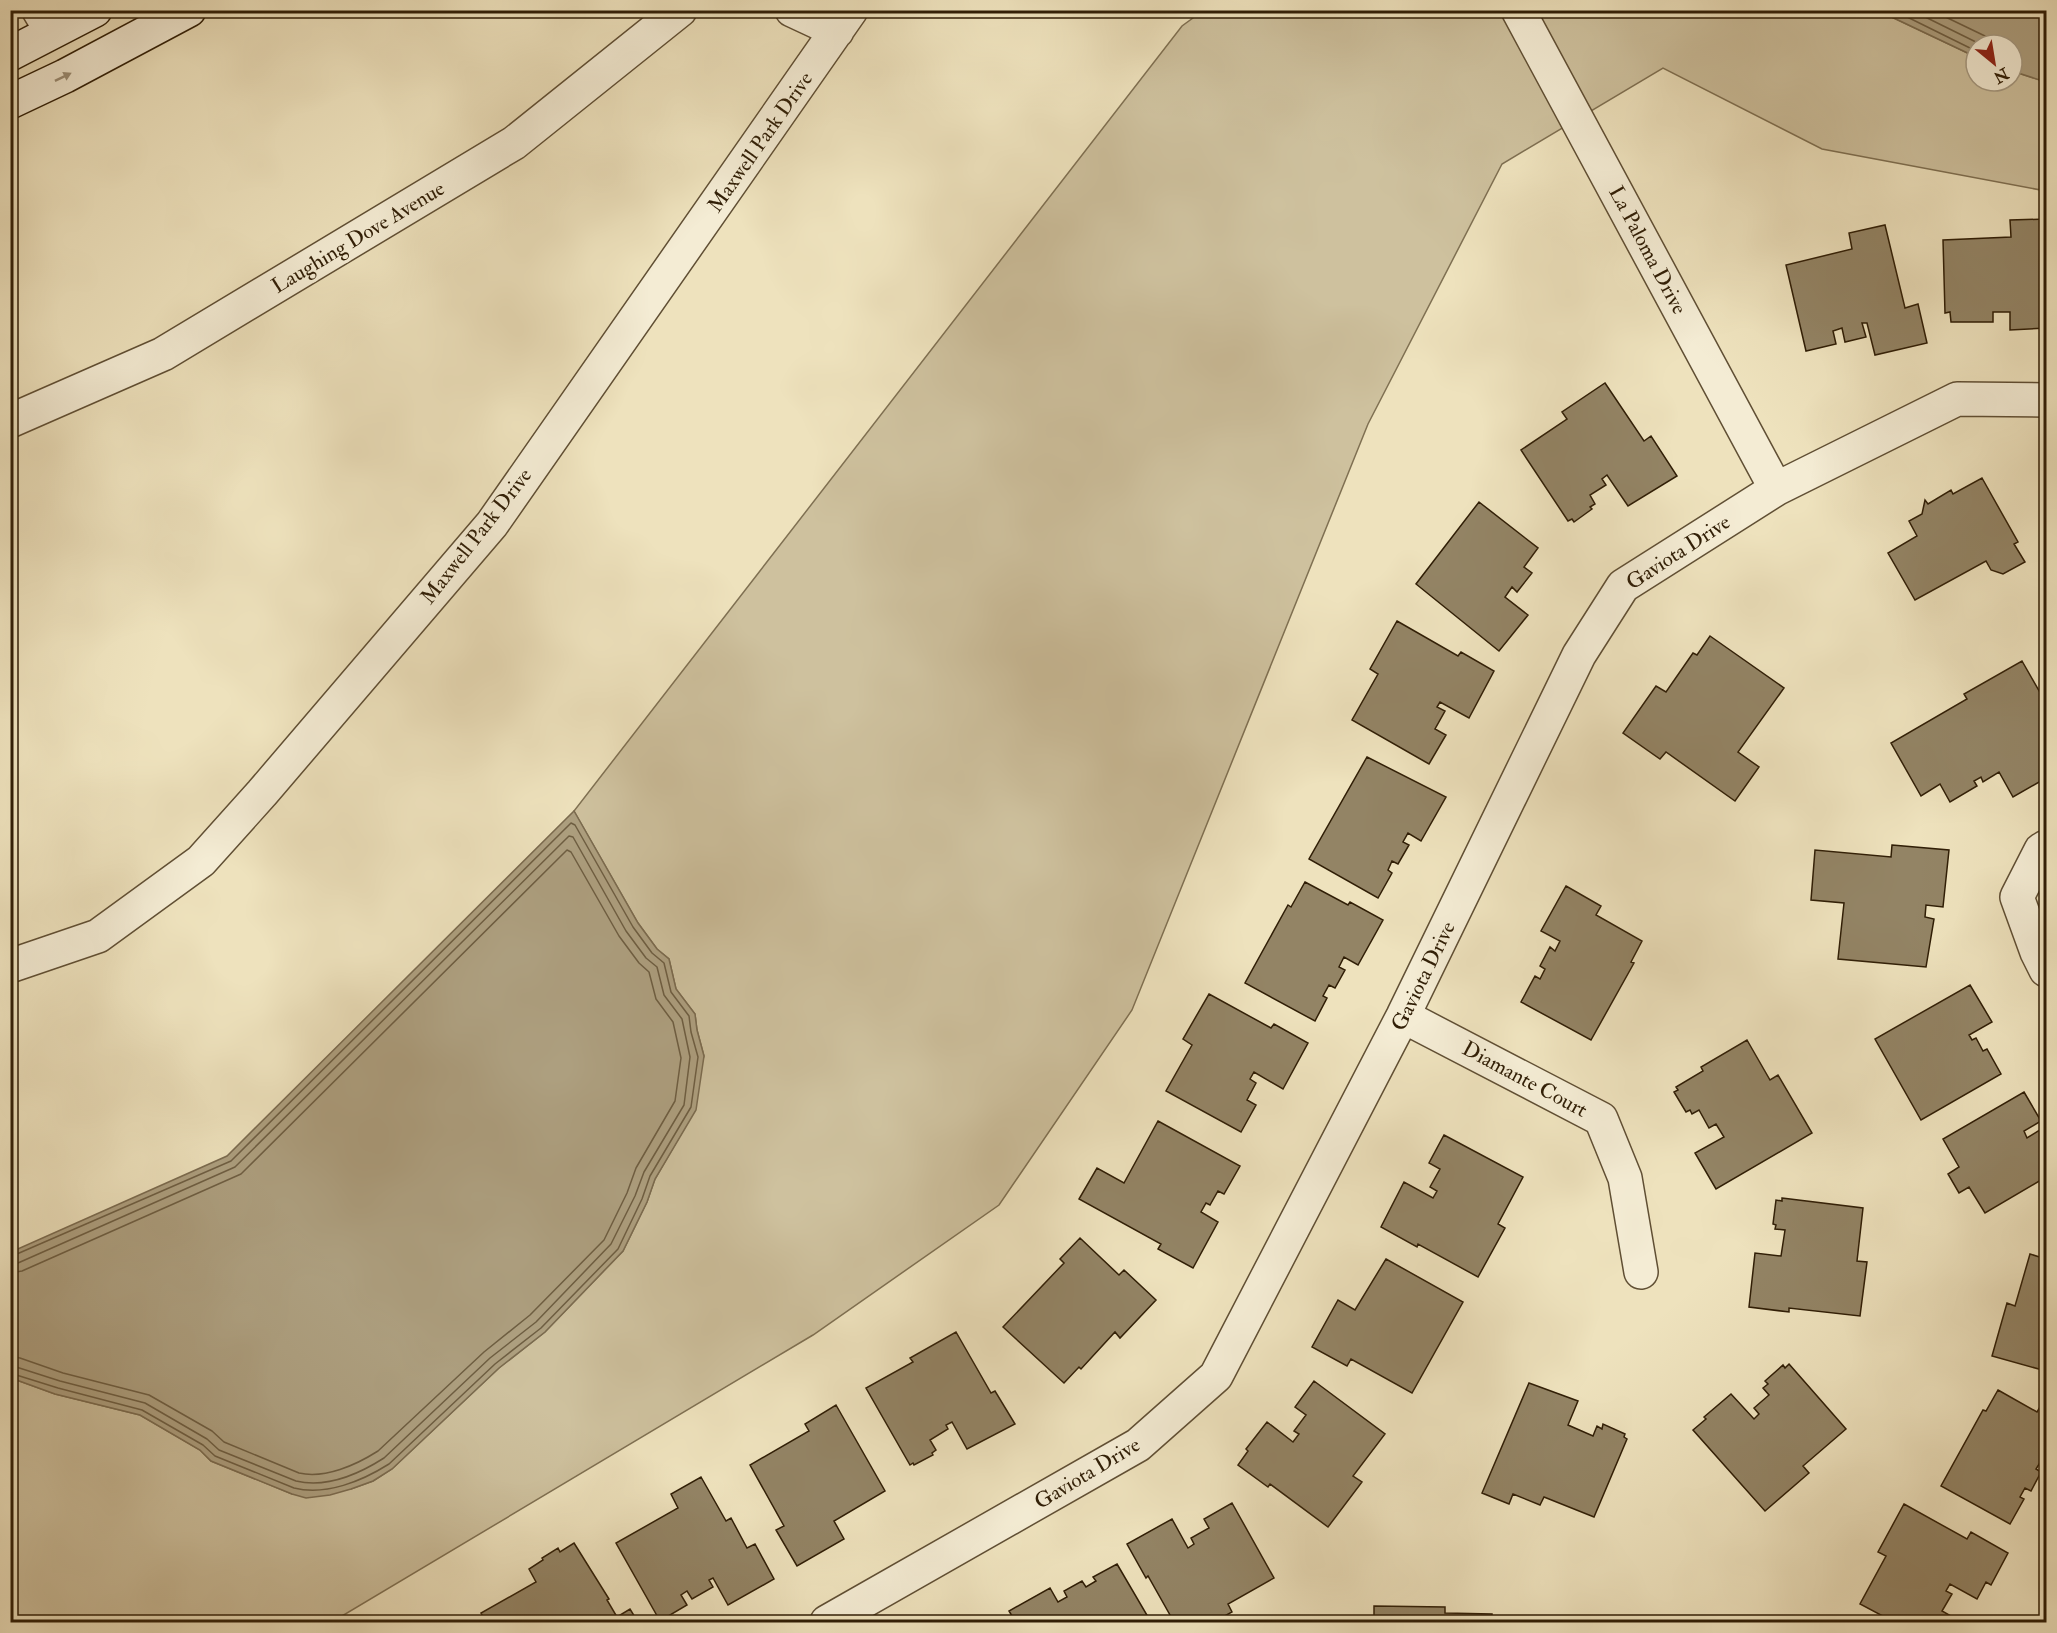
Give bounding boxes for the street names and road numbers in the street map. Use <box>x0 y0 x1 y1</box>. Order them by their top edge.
street label: Maxwell Park Drive <box>702 67 819 218</box>
street label: Laughing Dove Avenue <box>267 175 450 300</box>
street label: La Paloma Drive <box>1602 181 1693 319</box>
street label: Maxwell Park Drive <box>415 463 538 610</box>
street label: Gaviota Drive <box>1621 509 1736 596</box>
street label: Gaviota Drive <box>1385 917 1462 1035</box>
street label: Diamante Court <box>1458 1035 1592 1124</box>
street label: Gaviota Drive <box>1029 1431 1145 1516</box>

